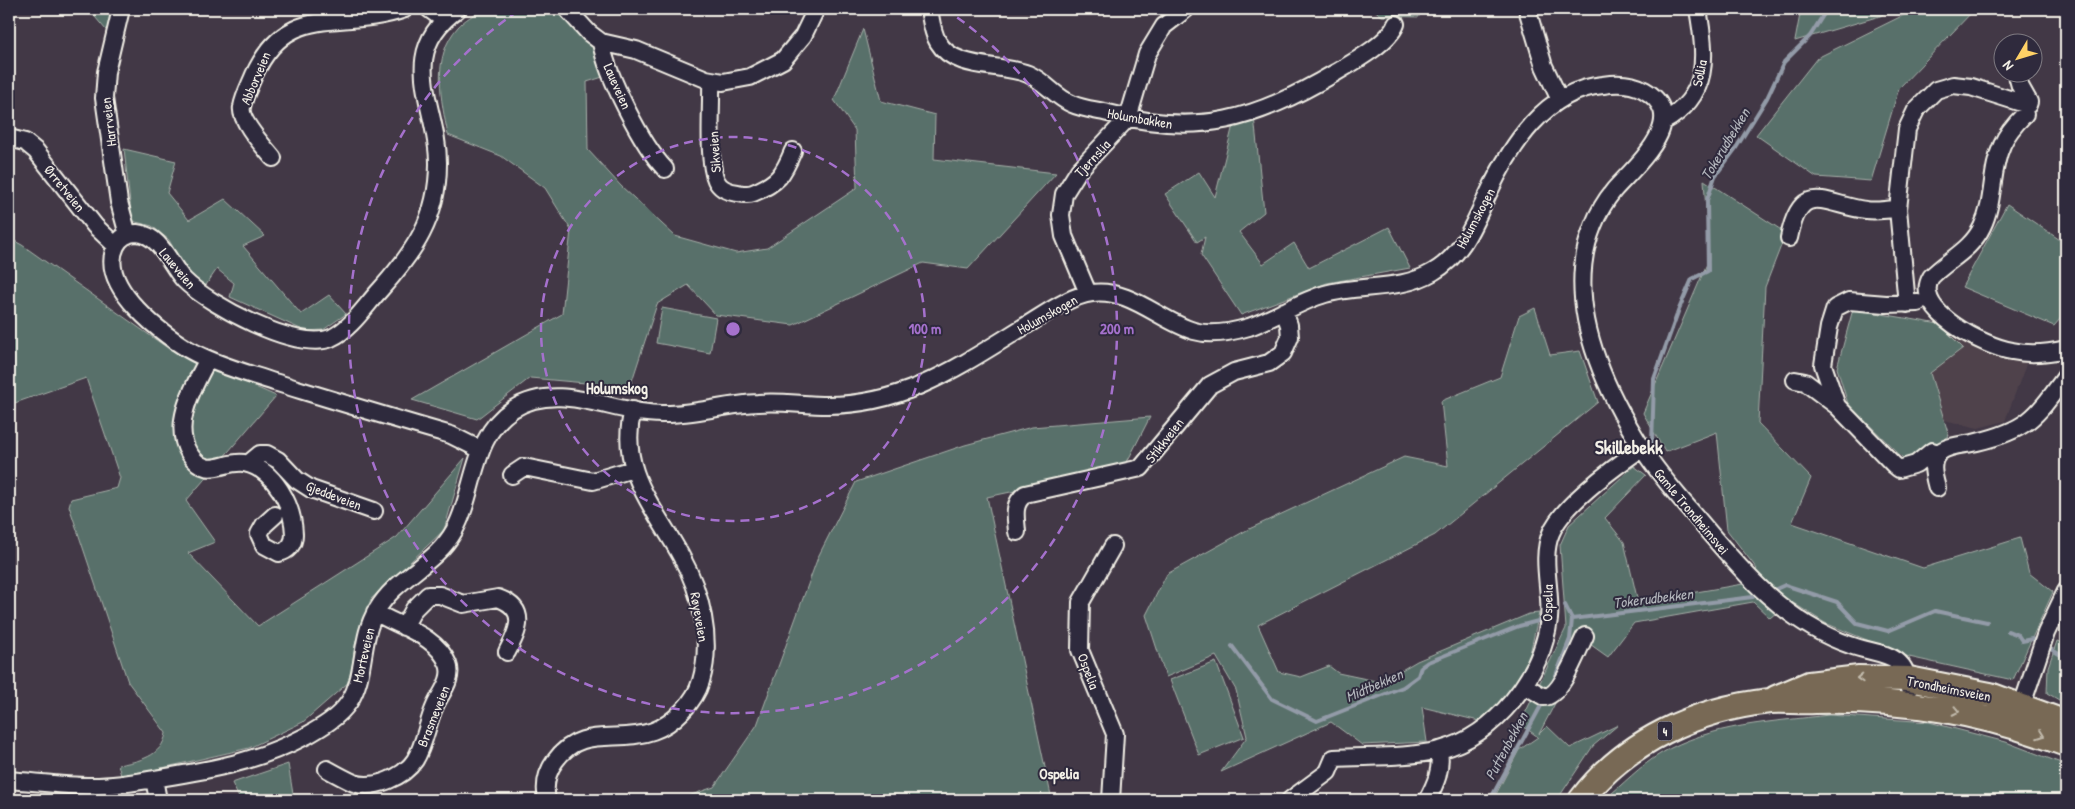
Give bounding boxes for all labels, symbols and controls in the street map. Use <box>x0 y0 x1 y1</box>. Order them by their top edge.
north arrow <box>1992 32 2042 82</box>
street label: Abborveien <box>235 49 275 107</box>
text: N <box>1997 57 2017 75</box>
street label: Sollia <box>1687 58 1711 88</box>
street label: Laueveien <box>600 60 636 112</box>
street label: Harrveien <box>96 97 120 147</box>
street label: Holumbakken <box>1106 103 1174 133</box>
water label: Tokerudbekken <box>1695 103 1755 184</box>
street label: Sikveien <box>703 131 725 173</box>
street label: Tjernslia <box>1070 135 1115 182</box>
street label: Ørretveien <box>40 161 90 215</box>
street label: Holumskogen <box>1451 184 1500 252</box>
street label: Laueveien <box>155 243 201 293</box>
street label: Holumskogen <box>1014 290 1081 339</box>
text: 100 m <box>909 318 941 339</box>
text: 200 m <box>1100 318 1134 339</box>
centre of rings <box>724 320 742 338</box>
district label: Holumskog <box>586 377 648 400</box>
street label: Stikkveien <box>1140 414 1188 466</box>
district label: Skillebekk <box>1595 434 1663 460</box>
street label: Gamle Trondheimsvei <box>1650 464 1734 558</box>
street label: Gjeddeveien <box>303 476 365 515</box>
water label: Tokerudbekken <box>1612 583 1695 613</box>
street label: Ospelia <box>1537 584 1558 622</box>
street label: Røyeveien <box>685 591 714 643</box>
street label: Morteveien <box>347 626 379 684</box>
street label: Ospelia <box>1073 650 1105 693</box>
water label: Midtbekken <box>1342 663 1407 707</box>
street label: Trondheimsveien <box>1905 671 1993 705</box>
one-way arrow <box>1856 673 1864 684</box>
street label: Brasmeveien <box>412 682 454 750</box>
one-way arrow <box>1951 705 1960 716</box>
water label: Puttenbekken <box>1479 707 1533 783</box>
road number: 4 <box>1658 721 1672 740</box>
one-way arrow <box>2036 729 2044 739</box>
district label: Ospelia <box>1039 763 1079 785</box>

